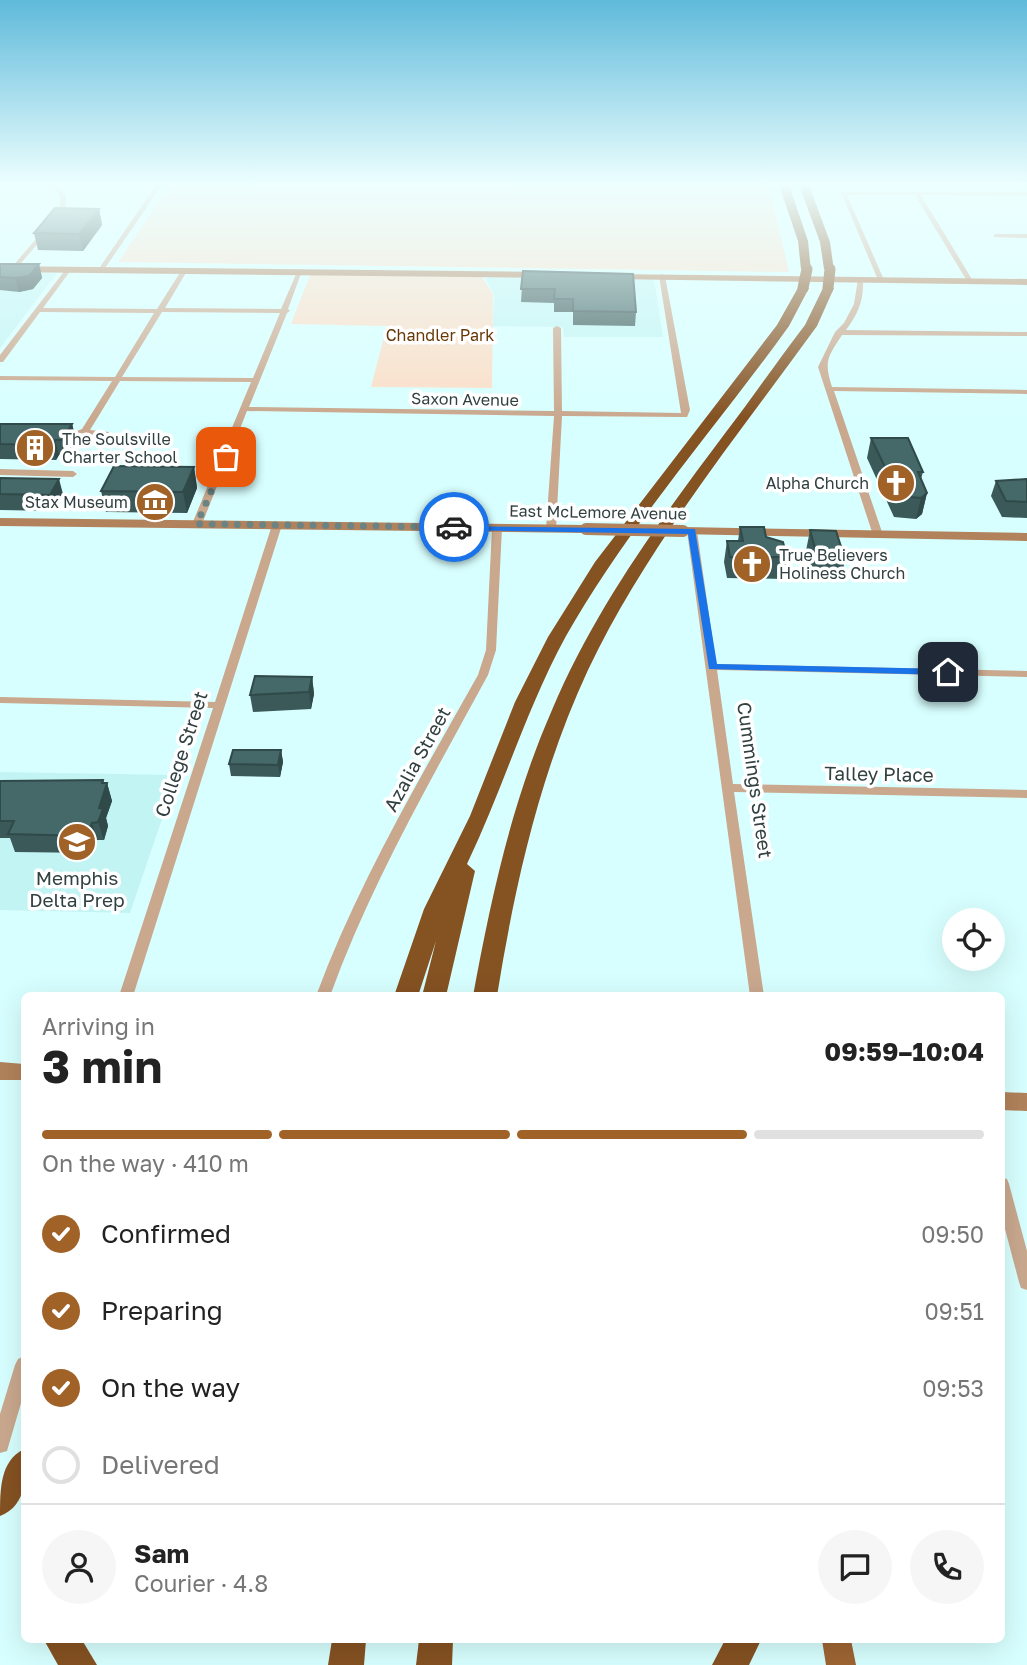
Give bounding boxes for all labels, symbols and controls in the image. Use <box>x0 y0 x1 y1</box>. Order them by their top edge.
park label: Chandler Park <box>386 325 494 345</box>
street label: Saxon Avenue <box>411 388 519 410</box>
building icon: The Soulsville Charter School <box>14 427 56 469</box>
pin <box>196 427 256 487</box>
place label: The Soulsville Charter School <box>62 429 177 467</box>
icon: bag <box>207 438 245 476</box>
church icon: Alpha Church <box>875 462 917 504</box>
place label: Alpha Church <box>766 473 869 493</box>
museum icon: Stax Museum <box>134 481 176 523</box>
place label: Stax Museum <box>25 492 128 512</box>
courier <box>419 492 489 562</box>
street label: East McLemore Avenue <box>509 500 687 524</box>
icon: car <box>435 508 473 546</box>
church icon: True Believers Holiness Church <box>731 543 773 585</box>
place label: True Believers Holiness Church <box>779 545 905 583</box>
pin <box>918 642 978 702</box>
icon: home <box>929 653 967 691</box>
street label: College Street <box>149 688 212 820</box>
street label: Cummings Street <box>733 700 778 860</box>
street label: Azalia Street <box>378 702 455 815</box>
street label: Talley Place <box>824 761 934 786</box>
school or university icon: Memphis Delta Prep <box>56 821 98 863</box>
place label: Memphis Delta Prep <box>29 866 125 911</box>
map controls <box>942 908 1005 971</box>
button: locate <box>942 908 1005 971</box>
text: Arriving in <box>42 1012 155 1040</box>
text: 09:59–10:04 <box>824 1036 984 1067</box>
text: 3 min <box>42 1038 162 1093</box>
text: On the way · 410 m <box>42 1149 249 1177</box>
icon: check <box>42 1215 80 1253</box>
text: Confirmed <box>101 1218 231 1249</box>
text: 09:50 <box>921 1220 984 1248</box>
icon: check <box>42 1292 80 1330</box>
text: Preparing <box>101 1295 223 1326</box>
text: 09:51 <box>924 1297 984 1325</box>
icon: check <box>42 1369 80 1407</box>
text: On the way <box>101 1372 240 1403</box>
text: 09:53 <box>922 1374 984 1402</box>
text: Delivered <box>101 1449 220 1480</box>
button: person <box>42 1530 116 1604</box>
button: chat <box>818 1530 892 1604</box>
button: phone <box>910 1530 984 1604</box>
text: Sam <box>134 1538 189 1569</box>
text: Courier · 4.8 <box>134 1569 268 1597</box>

